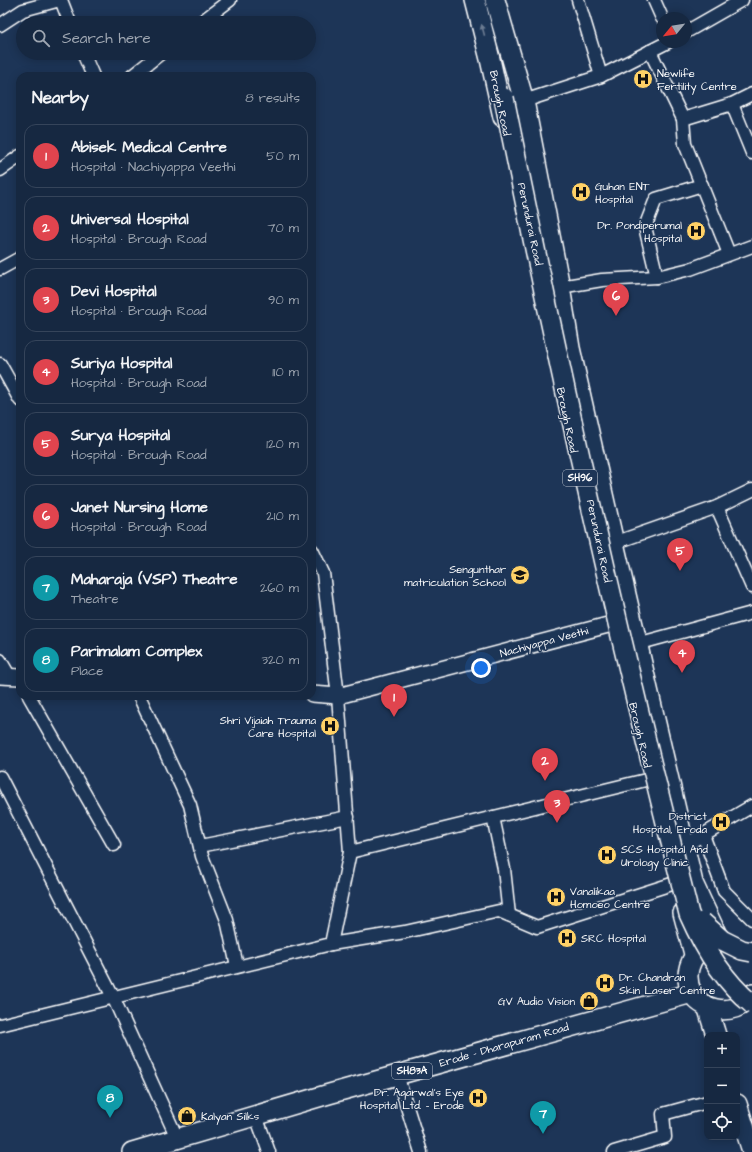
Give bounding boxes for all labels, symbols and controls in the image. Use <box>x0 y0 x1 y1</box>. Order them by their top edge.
north arrow <box>656 12 692 48</box>
search box <box>16 16 316 60</box>
one-way arrow <box>479 23 485 36</box>
icon: search <box>30 27 52 49</box>
text: Search here <box>62 28 151 49</box>
place label: Newlife Fertility Centre <box>657 66 737 95</box>
hospital icon: Newlife Fertility Centre <box>632 68 654 90</box>
street label: Brough Road <box>485 69 514 138</box>
text: Nearby <box>32 86 89 110</box>
text: 8 results <box>245 89 300 107</box>
text: Abisek Medical Centre <box>71 137 227 158</box>
text: 1 <box>45 147 47 165</box>
text: 50 m <box>266 147 299 165</box>
text: Hospital · Nachiyappa Veethi <box>71 158 235 176</box>
place label: Guhan ENT Hospital <box>595 179 650 207</box>
street label: Perundurai Road <box>514 181 546 267</box>
hospital icon: Guhan ENT Hospital <box>570 181 592 203</box>
text: Universal Hospital <box>71 209 189 230</box>
place label: Dr. Pondiperumal Hospital <box>597 218 682 246</box>
text: 2 <box>42 219 50 237</box>
text: 70 m <box>267 219 299 237</box>
hospital icon: Dr. Pondiperumal Hospital <box>685 220 707 242</box>
text: Hospital · Brough Road <box>71 230 207 248</box>
text: Devi Hospital <box>71 281 157 302</box>
pin: 6 <box>603 283 629 316</box>
text: 3 <box>43 291 49 309</box>
text: 90 m <box>268 291 299 309</box>
text: Hospital · Brough Road <box>71 302 207 320</box>
text: Suriya Hospital <box>71 353 172 374</box>
text: 4 <box>42 363 50 381</box>
text: 110 m <box>272 363 299 381</box>
text: Hospital · Brough Road <box>71 374 207 392</box>
street label: Brough Road <box>552 386 581 455</box>
text: Surya Hospital <box>71 425 170 446</box>
text: 5 <box>41 435 51 453</box>
text: 120 m <box>266 435 299 453</box>
text: Hospital · Brough Road <box>71 446 207 464</box>
road number: SH96 <box>563 470 597 486</box>
text: Janet Nursing Home <box>71 497 208 518</box>
street label: Perundurai Road <box>583 498 615 584</box>
text: 6 <box>42 507 50 525</box>
text: 210 m <box>266 507 299 525</box>
text: Hospital · Brough Road <box>71 518 207 536</box>
pin: 5 <box>667 538 693 571</box>
place label: Sengunthar matriculation School <box>404 562 506 590</box>
school or university icon: Sengunthar matriculation School <box>509 564 531 586</box>
text: Maharaja (VSP) Theatre <box>71 569 238 590</box>
text: 7 <box>42 579 50 597</box>
text: 260 m <box>260 579 299 597</box>
text: Theatre <box>71 590 119 608</box>
street label: Nachiyappa Veethi <box>498 623 590 662</box>
pin: 4 <box>669 640 695 673</box>
text: Parimalam Complex <box>71 641 202 662</box>
text: 8 <box>42 651 50 669</box>
text: 320 m <box>261 651 299 669</box>
your location <box>471 658 491 678</box>
text: Place <box>71 662 103 680</box>
pin: 1 <box>381 684 407 717</box>
street label: Brough Road <box>624 701 655 770</box>
place label: Shri Vijaiah Trauma Care Hospital <box>220 713 316 741</box>
hospital icon: Shri Vijaiah Trauma Care Hospital <box>319 715 341 737</box>
pin: 2 <box>532 748 558 781</box>
pin: 3 <box>544 790 570 823</box>
place label: District Hospital, Eroda <box>633 809 708 837</box>
hospital icon: District Hospital, Eroda <box>710 811 732 833</box>
place label: SCS Hospital And Urology Clinic <box>621 842 708 871</box>
hospital icon: SCS Hospital And Urology Clinic <box>596 844 618 866</box>
place label: Vanalikaa Homoeo Centre <box>570 884 650 912</box>
hospital icon: Vanalikaa Homoeo Centre <box>545 886 567 908</box>
hospital icon: SRC Hospital <box>556 927 578 949</box>
place label: SRC Hospital <box>581 931 646 946</box>
place label: Dr. Chandran Skin Laser Centre <box>619 970 715 998</box>
hospital icon: Dr. Chandran Skin Laser Centre <box>594 972 616 994</box>
shop icon: GV Audio Vision <box>578 990 600 1012</box>
place label: GV Audio Vision <box>498 994 575 1009</box>
street label: Erode - Dharapuram Road <box>438 1019 571 1071</box>
map controls <box>704 1032 740 1140</box>
button: + <box>704 1032 740 1068</box>
road number: SH83A <box>392 1063 432 1079</box>
button: − <box>704 1068 740 1104</box>
pin: 8 <box>97 1085 123 1118</box>
place label: Dr. Agarwal's Eye Hospital Ltd. - Erode <box>360 1085 464 1113</box>
hospital icon: Dr. Agarwal's Eye Hospital Ltd. - Erode <box>467 1087 489 1109</box>
pin: 7 <box>530 1101 556 1134</box>
button: locate <box>704 1104 740 1140</box>
shop icon: Kalyan Silks <box>176 1105 198 1127</box>
place label: Kalyan Silks <box>201 1109 260 1125</box>

